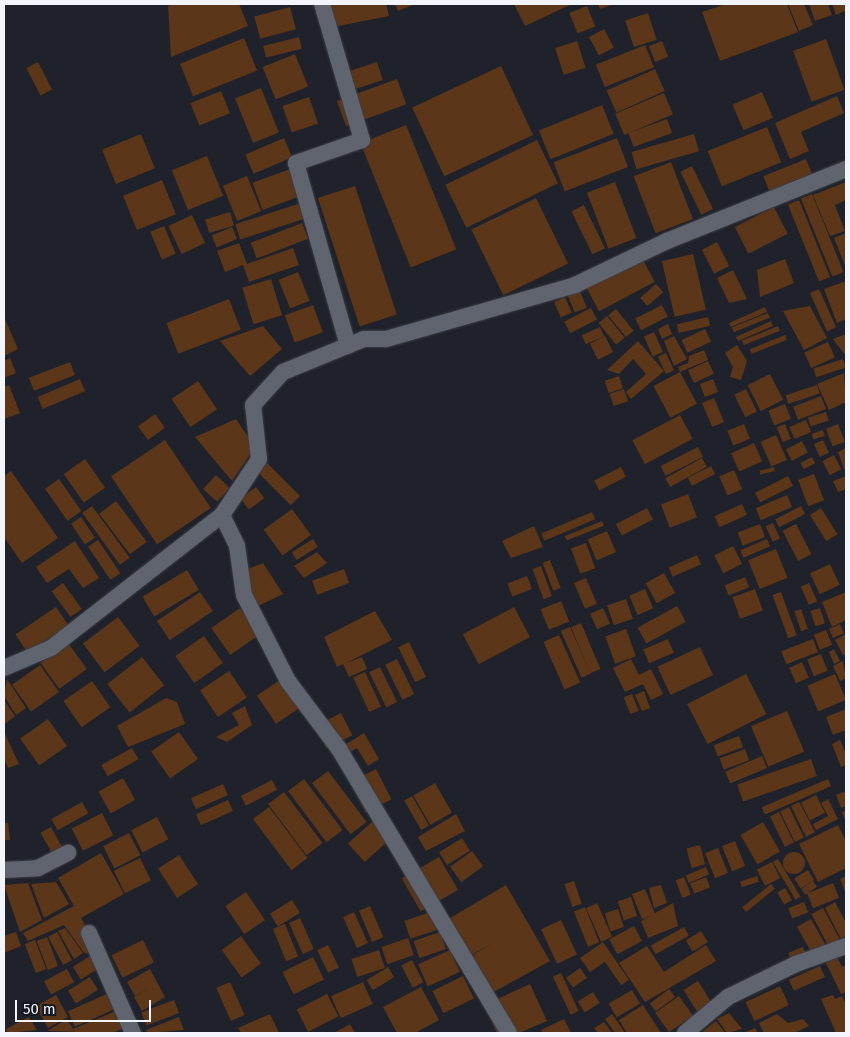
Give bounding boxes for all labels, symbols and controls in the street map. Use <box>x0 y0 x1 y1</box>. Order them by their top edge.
scale bar <box>18 990 154 1022</box>
text: 50 m <box>23 1000 56 1018</box>

